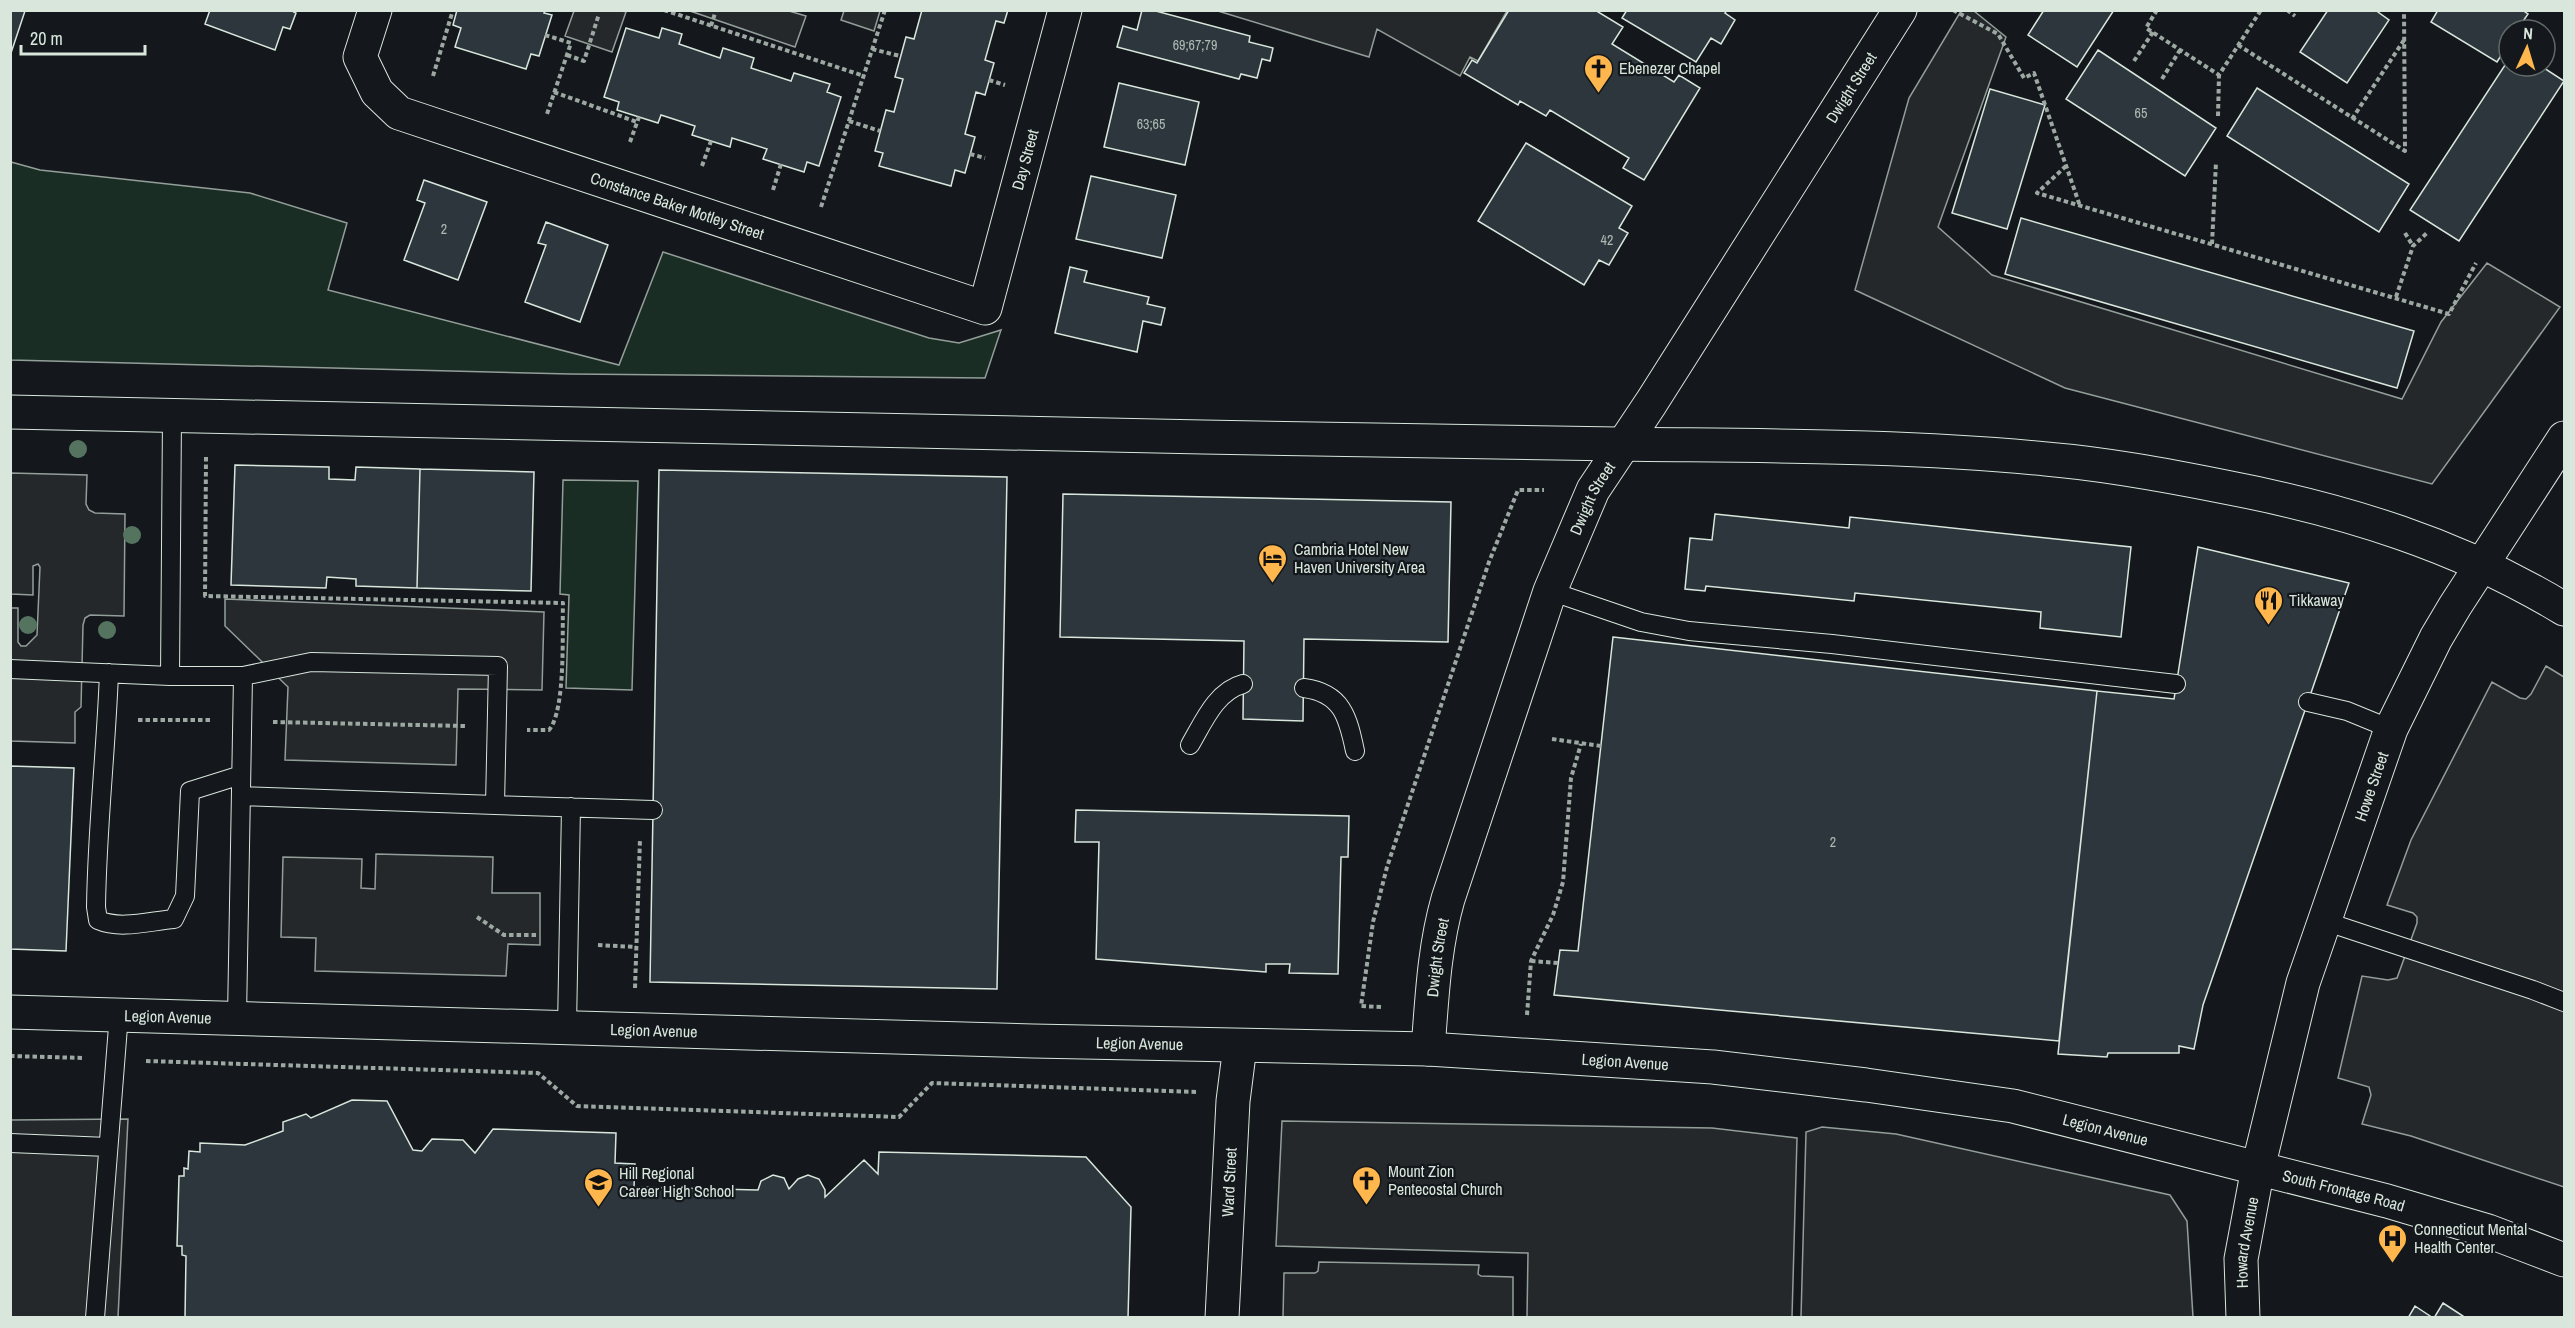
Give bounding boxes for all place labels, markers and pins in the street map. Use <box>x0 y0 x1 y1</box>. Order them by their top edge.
church icon: Ebenezer Chapel <box>1582 52 1614 94</box>
place label: Ebenezer Chapel <box>1619 57 1720 79</box>
place label: Cambria Hotel New Haven University Area <box>1294 538 1426 578</box>
hotel icon: Cambria Hotel New Haven University Area <box>1257 542 1289 584</box>
restaurant icon: Tikkaway <box>2252 584 2284 626</box>
place label: Tikkaway <box>2289 589 2345 611</box>
place label: Mount Zion Pentecostal Church <box>1388 1160 1503 1200</box>
place label: Hill Regional Career High School <box>619 1162 734 1202</box>
church icon: Mount Zion Pentecostal Church <box>1351 1164 1383 1206</box>
school or university icon: Hill Regional Career High School <box>582 1166 614 1208</box>
place label: Connecticut Mental Health Center <box>2414 1218 2527 1258</box>
hospital icon: Connecticut Mental Health Center <box>2377 1222 2409 1264</box>

